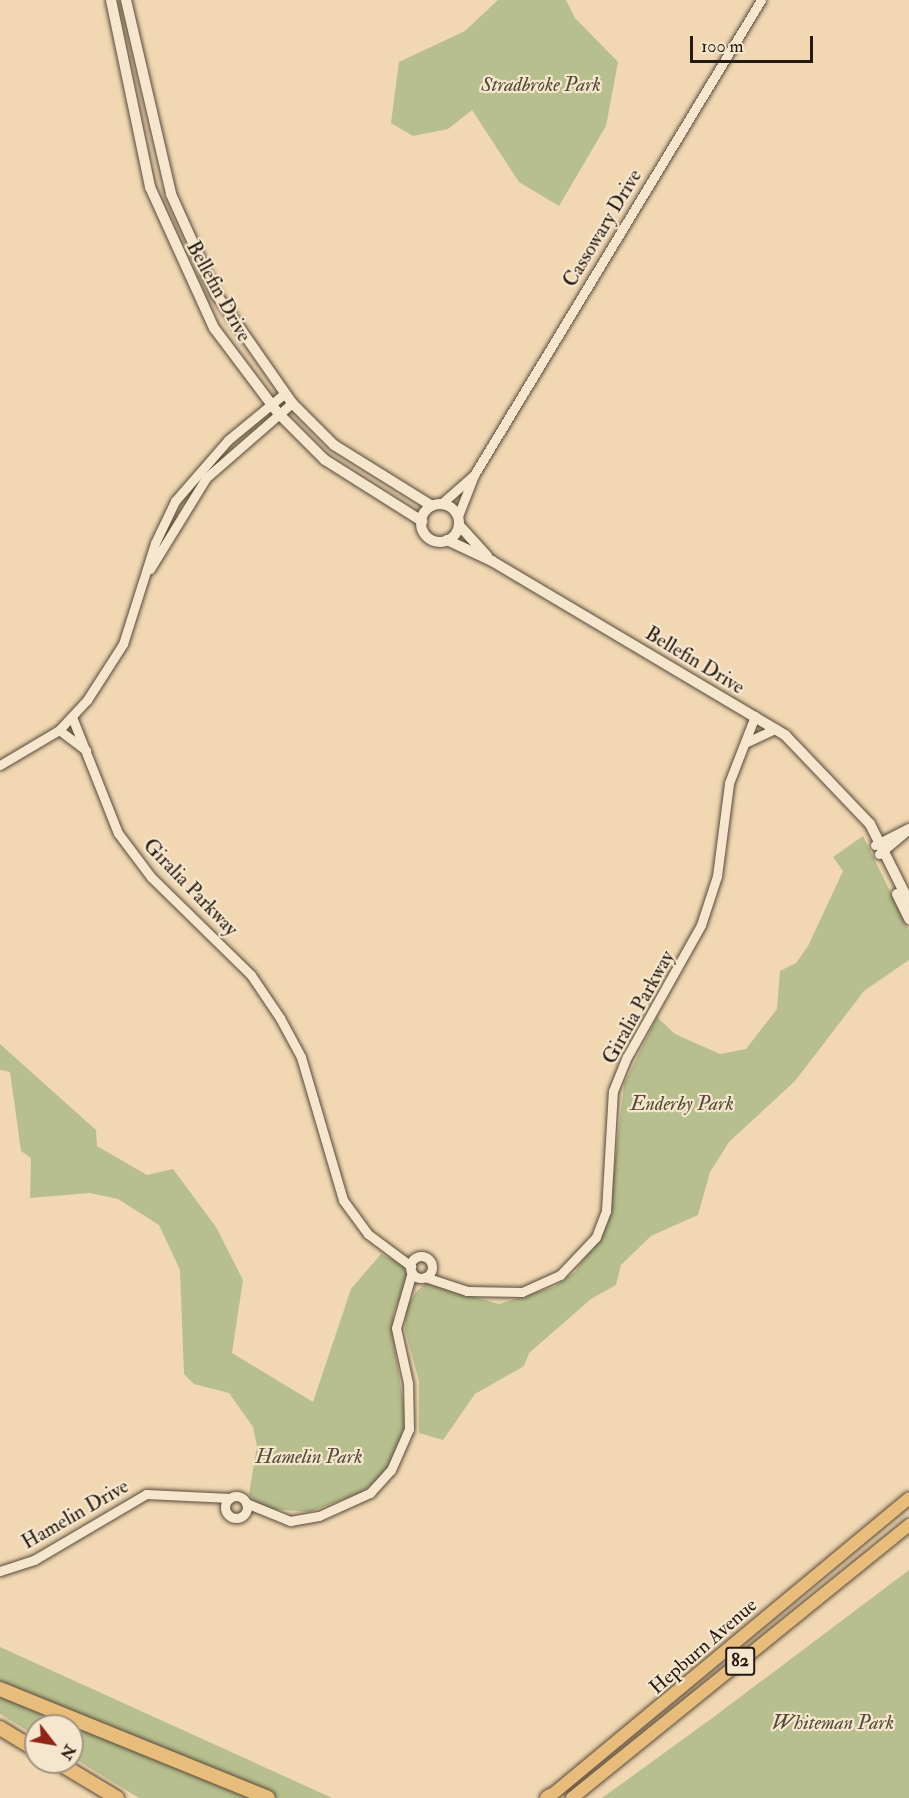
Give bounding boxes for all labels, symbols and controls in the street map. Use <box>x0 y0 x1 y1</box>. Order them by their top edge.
scale bar <box>693 24 816 62</box>
text: 100 m <box>701 35 744 58</box>
park label: Stradbroke Park <box>481 72 601 96</box>
street label: Cassowary Drive <box>558 165 646 291</box>
street label: Bellefin Drive <box>182 237 256 345</box>
street label: Bellefin Drive <box>641 621 749 699</box>
street label: Giralia Parkway <box>139 833 243 941</box>
street label: Giralia Parkway <box>597 946 679 1068</box>
park label: Enderby Park <box>630 1091 734 1115</box>
park label: Hamelin Park <box>256 1444 362 1468</box>
street label: Hamelin Drive <box>17 1474 133 1554</box>
street label: Hepburn Avenue <box>644 1593 762 1699</box>
road number: 82 <box>725 1646 755 1676</box>
park label: Whiteman Park <box>772 1710 894 1734</box>
north arrow <box>24 1714 84 1774</box>
text: N <box>55 1741 80 1764</box>

